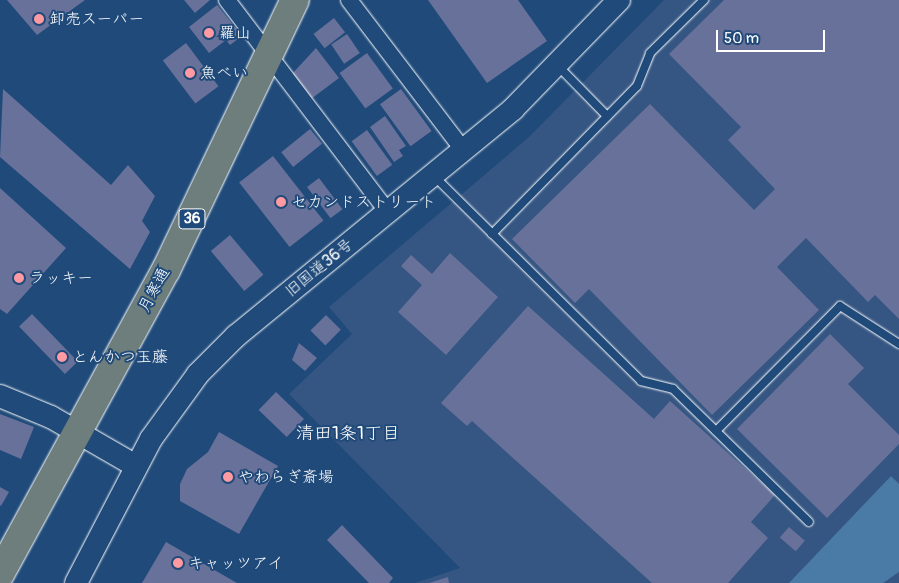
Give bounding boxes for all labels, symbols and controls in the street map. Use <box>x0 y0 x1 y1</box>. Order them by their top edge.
place label: 卸売スーパー <box>49 9 144 29</box>
marker: 卸売スーパー <box>33 13 45 25</box>
scale bar <box>719 20 828 52</box>
place label: 羅山 <box>219 23 251 43</box>
marker: 羅山 <box>203 27 215 39</box>
text: 50 m <box>724 29 759 48</box>
place label: 魚べい <box>200 63 248 83</box>
marker: 魚べい <box>184 67 196 79</box>
place label: セカンドストリート <box>291 192 435 212</box>
marker: セカンドストリート <box>275 196 287 208</box>
road number: 36 <box>178 206 206 232</box>
street label: 旧国道36号 <box>281 235 357 301</box>
street label: 月寒通 <box>134 264 174 316</box>
place label: ラッキー <box>29 268 93 288</box>
marker: ラッキー <box>13 272 25 284</box>
place label: とんかつ玉藤 <box>72 347 168 367</box>
marker: とんかつ玉藤 <box>56 351 68 363</box>
district label: 清田1条1丁目 <box>296 423 400 445</box>
place label: やわらぎ斎場 <box>238 467 334 487</box>
marker: やわらぎ斎場 <box>222 471 234 483</box>
place label: キャッツアイ <box>188 553 284 573</box>
marker: キャッツアイ <box>172 557 184 569</box>

